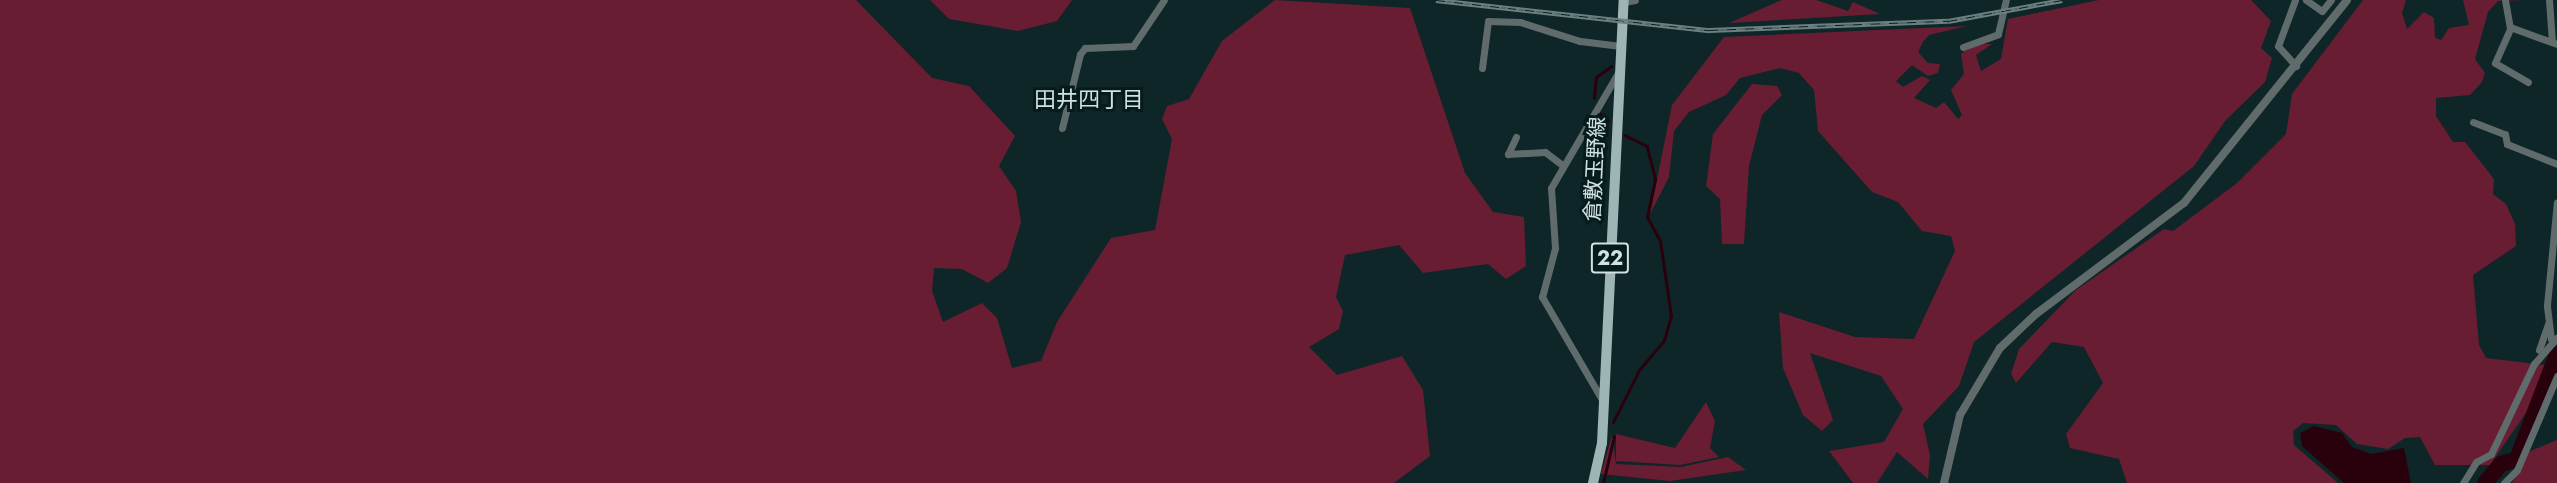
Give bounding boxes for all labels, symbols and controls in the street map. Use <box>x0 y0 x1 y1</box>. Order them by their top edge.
district label: 田井四丁目 <box>1034 87 1144 113</box>
street label: 倉敷玉野線 <box>1580 116 1610 222</box>
road number: 22 <box>1590 241 1630 275</box>

